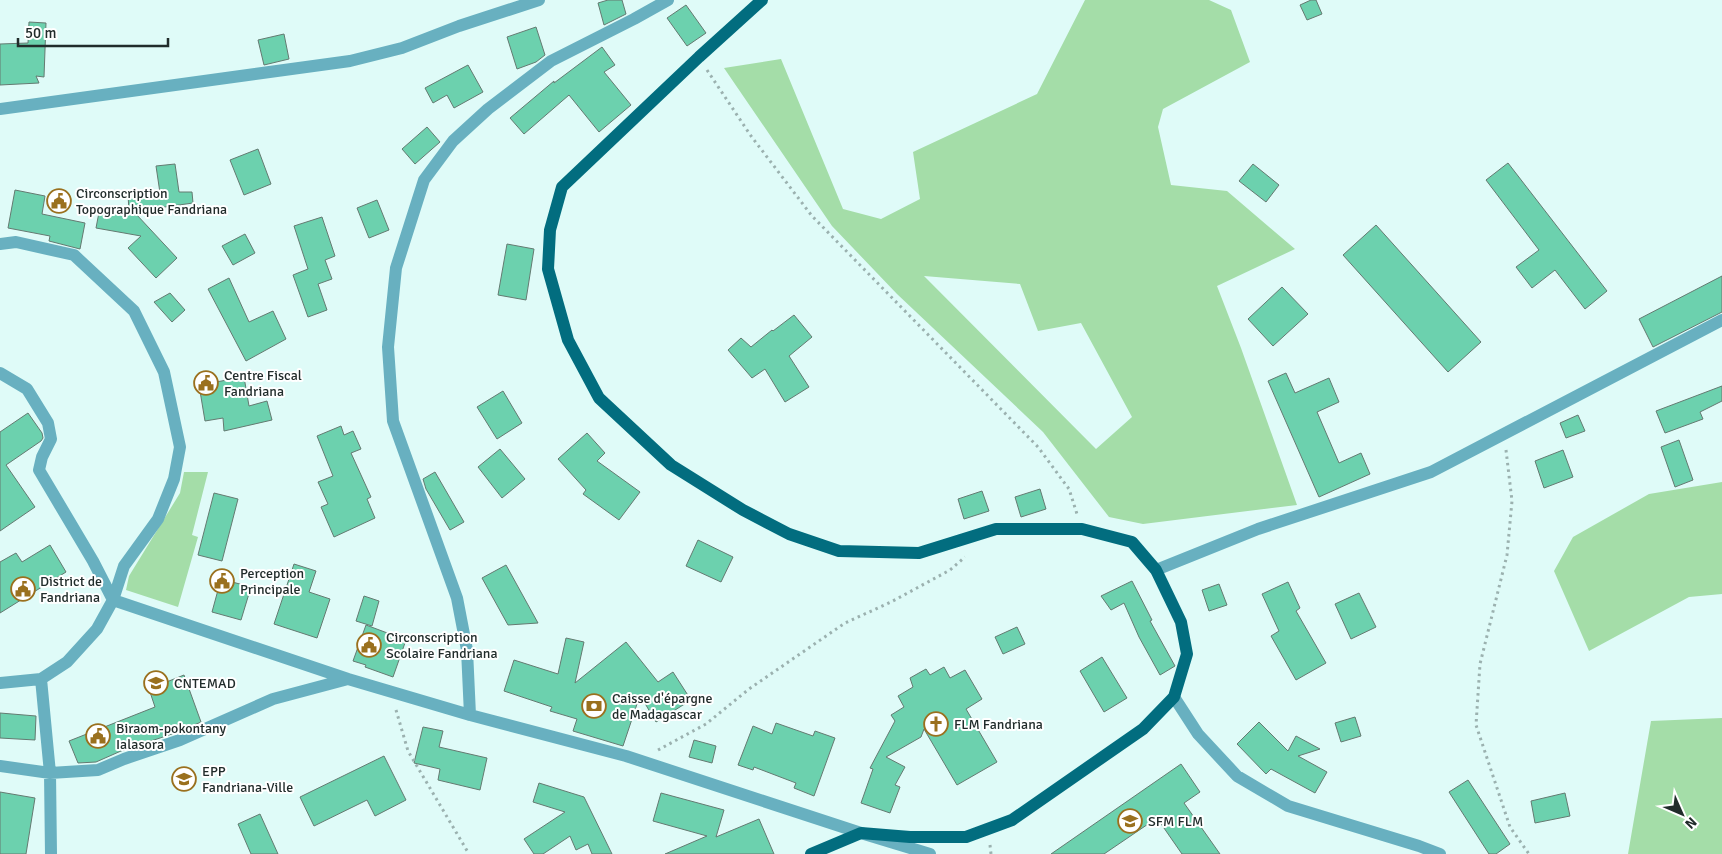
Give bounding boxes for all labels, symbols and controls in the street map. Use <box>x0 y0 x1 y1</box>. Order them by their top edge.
scale bar <box>18 15 168 47</box>
text: 50 m <box>25 24 56 42</box>
place label: Circonscription Topographique Fandriana <box>76 185 227 218</box>
public building icon: Circonscription Topographique Fandriana <box>46 188 72 214</box>
place label: Centre Fiscal Fandriana <box>224 367 302 400</box>
public building icon: Centre Fiscal Fandriana <box>193 370 219 396</box>
place label: Perception Principale <box>240 565 304 598</box>
public building icon: Perception Principale <box>209 568 235 594</box>
place label: District de Fandriana <box>40 573 102 606</box>
public building icon: District de Fandriana <box>10 576 36 602</box>
place label: Circonscription Scolaire Fandriana <box>386 629 498 662</box>
public building icon: Circonscription Scolaire Fandriana <box>356 632 382 658</box>
school or university icon: CNTEMAD <box>143 670 169 696</box>
place label: CNTEMAD <box>174 675 236 692</box>
place label: Caisse d'épargne de Madagascar <box>612 690 713 723</box>
bank icon: Caisse d'épargne de Madagascar <box>581 693 607 719</box>
church icon: FLM Fandriana <box>923 711 949 737</box>
place label: FLM Fandriana <box>954 716 1043 733</box>
place label: Biraom-pokontany Ialasora <box>116 720 226 753</box>
public building icon: Biraom-pokontany Ialasora <box>85 723 111 749</box>
place label: EPP Fandriana-Ville <box>202 763 293 796</box>
school or university icon: EPP Fandriana-Ville <box>171 766 197 792</box>
north arrow <box>1657 789 1707 839</box>
school or university icon: SFM FLM <box>1117 808 1143 834</box>
place label: SFM FLM <box>1148 813 1203 830</box>
text: N <box>1681 813 1700 832</box>

